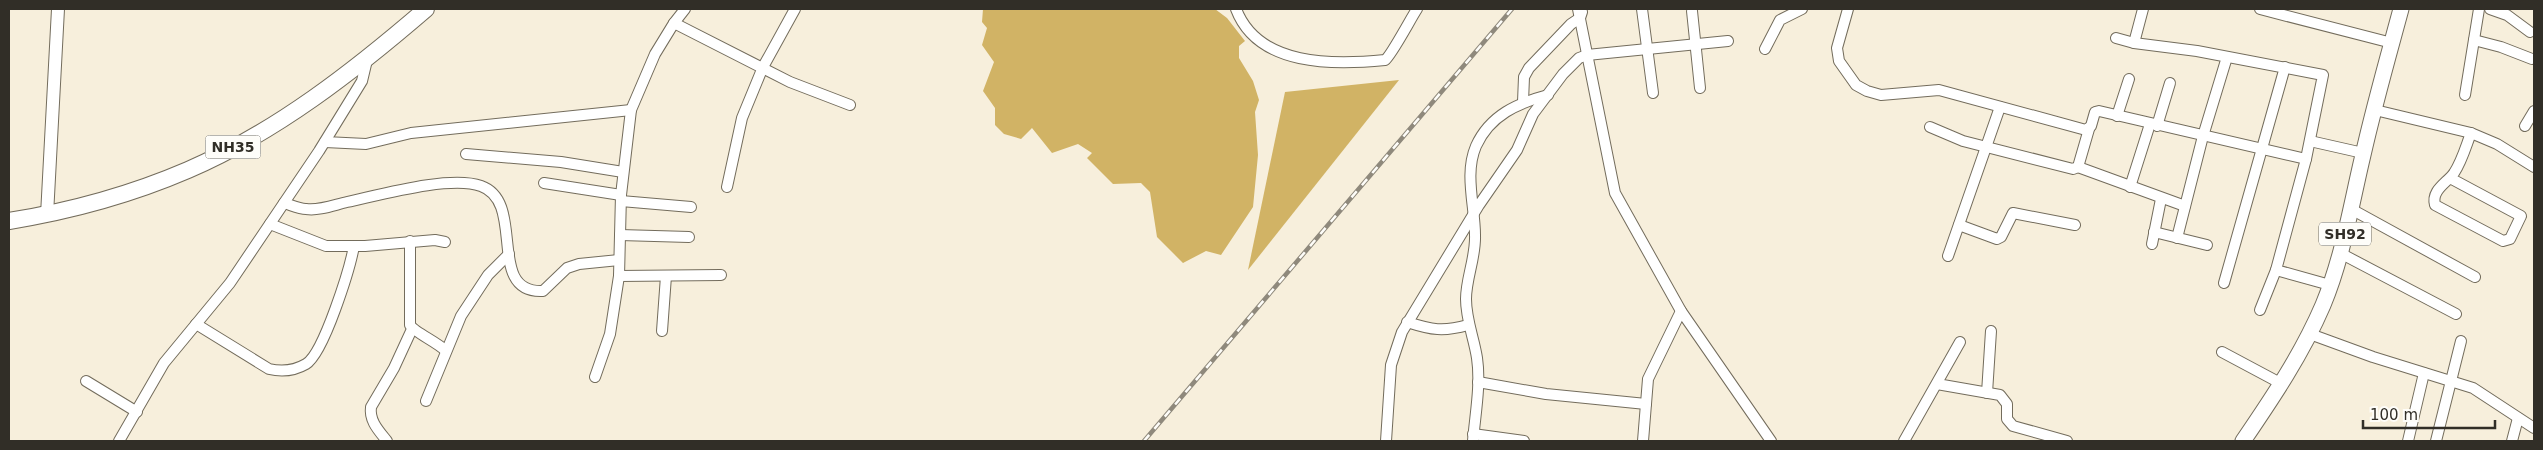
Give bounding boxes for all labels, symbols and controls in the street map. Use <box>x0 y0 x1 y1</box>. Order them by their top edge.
road number: NH35 <box>206 136 260 158</box>
road number: SH92 <box>2319 222 2371 245</box>
scale bar <box>2363 398 2496 430</box>
text: 100 m <box>2370 406 2418 424</box>

